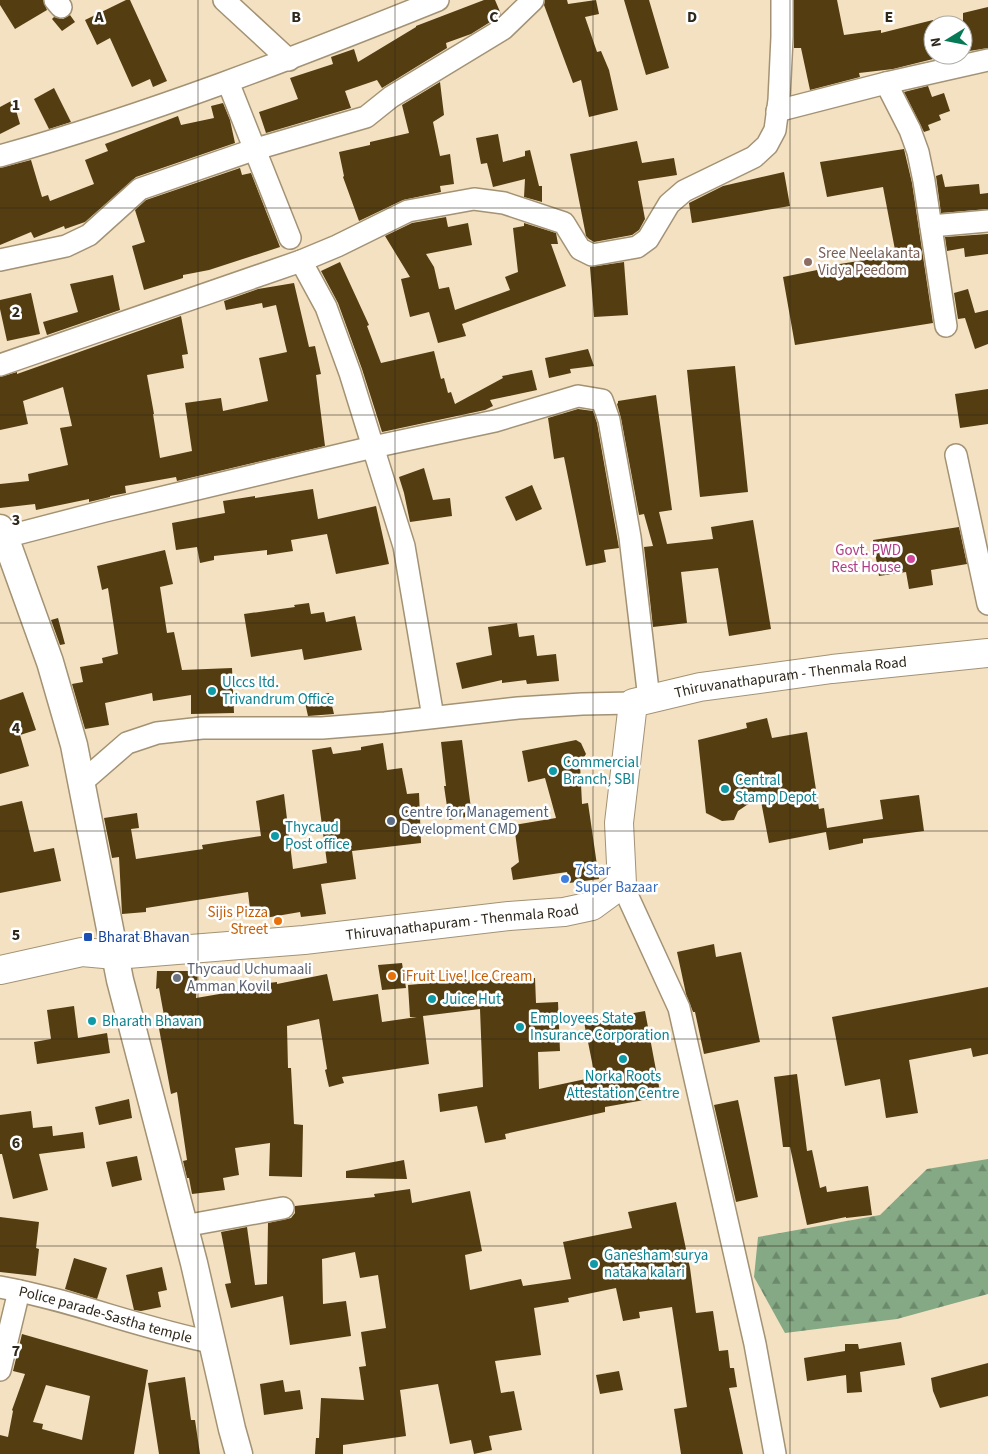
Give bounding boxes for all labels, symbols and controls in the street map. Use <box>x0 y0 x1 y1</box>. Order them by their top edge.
text: A <box>93 6 104 28</box>
text: B <box>291 6 301 28</box>
text: C <box>489 6 499 28</box>
text: D <box>687 6 697 28</box>
text: E <box>885 6 893 28</box>
north arrow <box>923 15 973 65</box>
text: N <box>926 36 947 48</box>
text: 1 <box>12 94 20 116</box>
place label: Sree Neelakanta Vidya Peedom <box>818 243 920 281</box>
marker: Sree Neelakanta Vidya Peedom <box>802 256 814 268</box>
text: 2 <box>12 301 20 323</box>
text: 3 <box>12 509 20 531</box>
place label: Govt. PWD Rest House <box>831 540 901 578</box>
marker: Govt. PWD Rest House <box>905 553 917 565</box>
street label: Thiruvanathapuram - Thenmala Road <box>672 651 908 703</box>
place label: Ulccs ltd. Trivandrum Office <box>222 672 334 710</box>
marker: Ulccs ltd. Trivandrum Office <box>206 685 218 697</box>
text: 4 <box>12 717 21 739</box>
place label: Commercial Branch, SBI <box>563 752 639 790</box>
marker: Commercial Branch, SBI <box>547 765 559 777</box>
place label: Central Stamp Depot <box>735 770 817 808</box>
marker: Central Stamp Depot <box>719 783 731 795</box>
place label: Centre for Management Development CMD <box>401 802 549 840</box>
marker: Centre for Management Development CMD <box>385 815 397 827</box>
place label: Thycaud Post office <box>285 817 350 855</box>
marker: Thycaud Post office <box>269 830 281 842</box>
place label: 7 Star Super Bazaar <box>575 860 659 898</box>
marker: 7 Star Super Bazaar <box>559 873 571 885</box>
street label: Thiruvanathapuram - Thenmala Road <box>345 899 581 946</box>
place label: Sijis Pizza Street <box>207 902 268 940</box>
marker: Sijis Pizza Street <box>272 915 284 927</box>
text: 5 <box>12 924 20 946</box>
place label: Bharat Bhavan <box>98 927 190 948</box>
marker: Bharat Bhavan <box>82 931 94 943</box>
place label: Thycaud Uchumaali Amman Kovil <box>187 959 312 997</box>
place label: iFruit Live! Ice Cream <box>402 966 532 987</box>
marker: iFruit Live! Ice Cream <box>386 970 398 982</box>
marker: Thycaud Uchumaali Amman Kovil <box>171 972 183 984</box>
place label: Juice Hut <box>442 989 501 1010</box>
marker: Juice Hut <box>426 993 438 1005</box>
place label: Employees State Insurance Corporation <box>530 1008 670 1046</box>
place label: Bharath Bhavan <box>102 1011 202 1032</box>
marker: Bharath Bhavan <box>86 1015 98 1027</box>
marker: Employees State Insurance Corporation <box>514 1021 526 1033</box>
marker: Norka Roots Attestation Centre <box>617 1053 629 1065</box>
place label: Norka Roots Attestation Centre <box>567 1066 679 1104</box>
text: 6 <box>12 1132 20 1154</box>
place label: Ganesham surya nataka kalari <box>604 1245 708 1283</box>
marker: Ganesham surya nataka kalari <box>588 1258 600 1270</box>
street label: Police parade-Sastha temple <box>17 1281 194 1348</box>
text: 7 <box>12 1340 20 1362</box>

